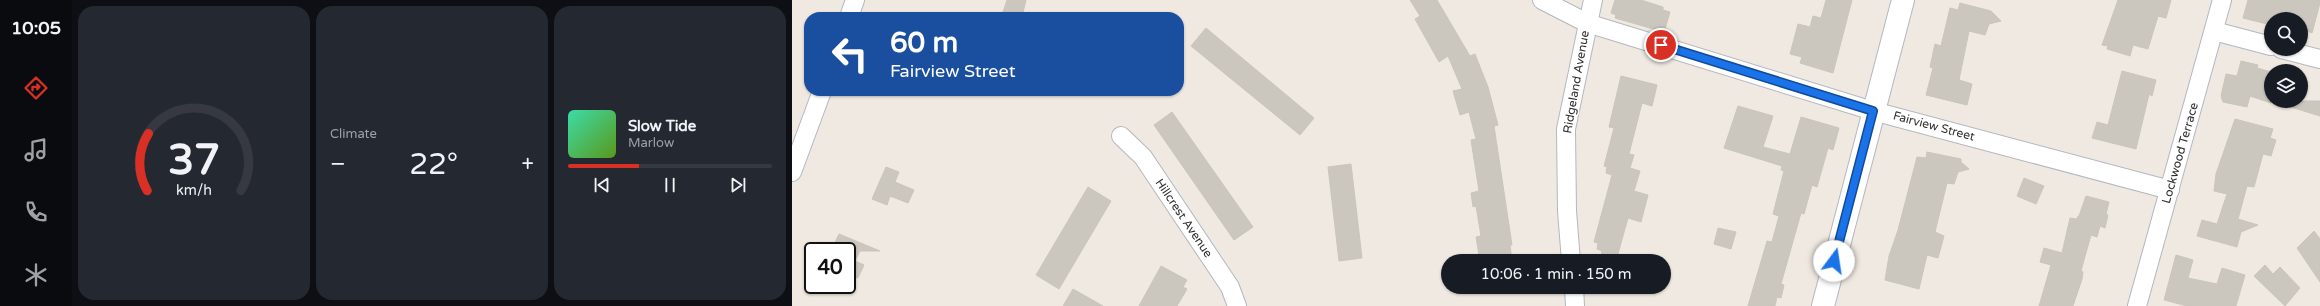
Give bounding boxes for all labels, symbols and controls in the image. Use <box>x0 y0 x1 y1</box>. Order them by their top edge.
map controls <box>2264 12 2308 108</box>
button: search <box>2264 12 2308 56</box>
text: 10:05 <box>11 17 61 39</box>
text: 60 m <box>890 26 958 60</box>
icon: left <box>824 28 876 80</box>
pin <box>1644 28 1678 62</box>
street label: Ridgeland Avenue <box>1560 29 1592 135</box>
icon: arrive <box>1650 34 1672 56</box>
text: Fairview Street <box>890 60 1016 82</box>
button: layers <box>2264 64 2308 108</box>
icon: directions <box>22 74 50 102</box>
street label: Lockwood Terrace <box>2159 101 2201 205</box>
street label: Fairview Street <box>1892 108 1977 144</box>
text: Slow Tide <box>628 117 696 135</box>
text: Climate <box>330 126 377 142</box>
text: Marlow <box>628 135 674 151</box>
icon: music <box>22 136 50 164</box>
text: 37 <box>168 136 220 186</box>
text: 22° <box>409 146 458 183</box>
text: − <box>330 151 346 177</box>
text: + <box>522 151 534 177</box>
icon: previous <box>591 174 613 196</box>
icon: pause <box>659 174 681 196</box>
icon: next <box>727 174 749 196</box>
street label: Hillcrest Avenue <box>1153 176 1216 260</box>
text: km/h <box>176 182 212 199</box>
icon: phone <box>22 198 50 226</box>
position arrow <box>1813 240 1855 282</box>
speed limit sign: 40 <box>804 242 856 294</box>
icon: climate <box>22 261 50 289</box>
text: 10:06 · 1 min · 150 m <box>1481 265 1631 283</box>

